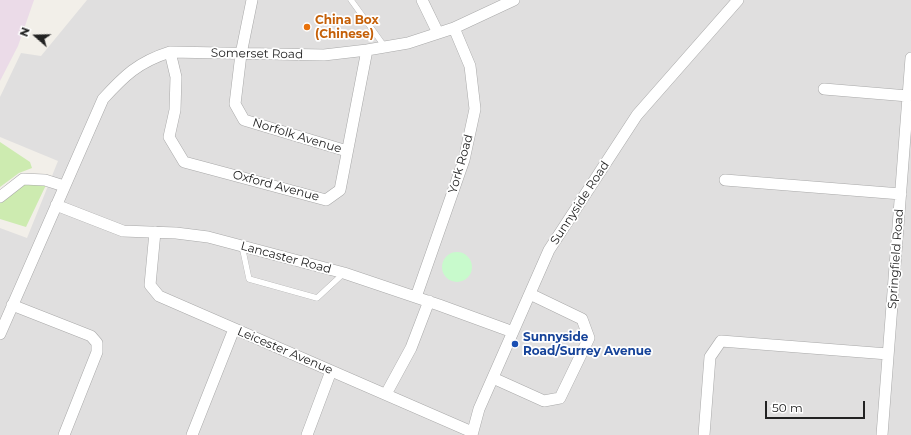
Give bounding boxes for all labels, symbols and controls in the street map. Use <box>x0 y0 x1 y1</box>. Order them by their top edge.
place label: China Box (Chinese) <box>315 13 379 41</box>
north arrow <box>16 16 56 56</box>
marker: China Box (Chinese) <box>302 22 312 32</box>
text: N <box>17 25 33 38</box>
street label: Somerset Road <box>211 46 303 62</box>
street label: Norfolk Avenue <box>251 116 343 156</box>
street label: York Road <box>446 133 476 195</box>
street label: Sunnyside Road <box>548 158 612 248</box>
street label: Oxford Avenue <box>231 168 321 204</box>
street label: Springfield Road <box>885 209 907 309</box>
street label: Lancaster Road <box>239 239 333 277</box>
street label: Leicester Avenue <box>235 324 335 378</box>
place label: Sunnyside Road/Surrey Avenue <box>523 330 652 358</box>
marker: Sunnyside Road/Surrey Avenue <box>510 339 520 349</box>
scale bar <box>767 393 867 419</box>
text: 50 m <box>772 400 803 415</box>

